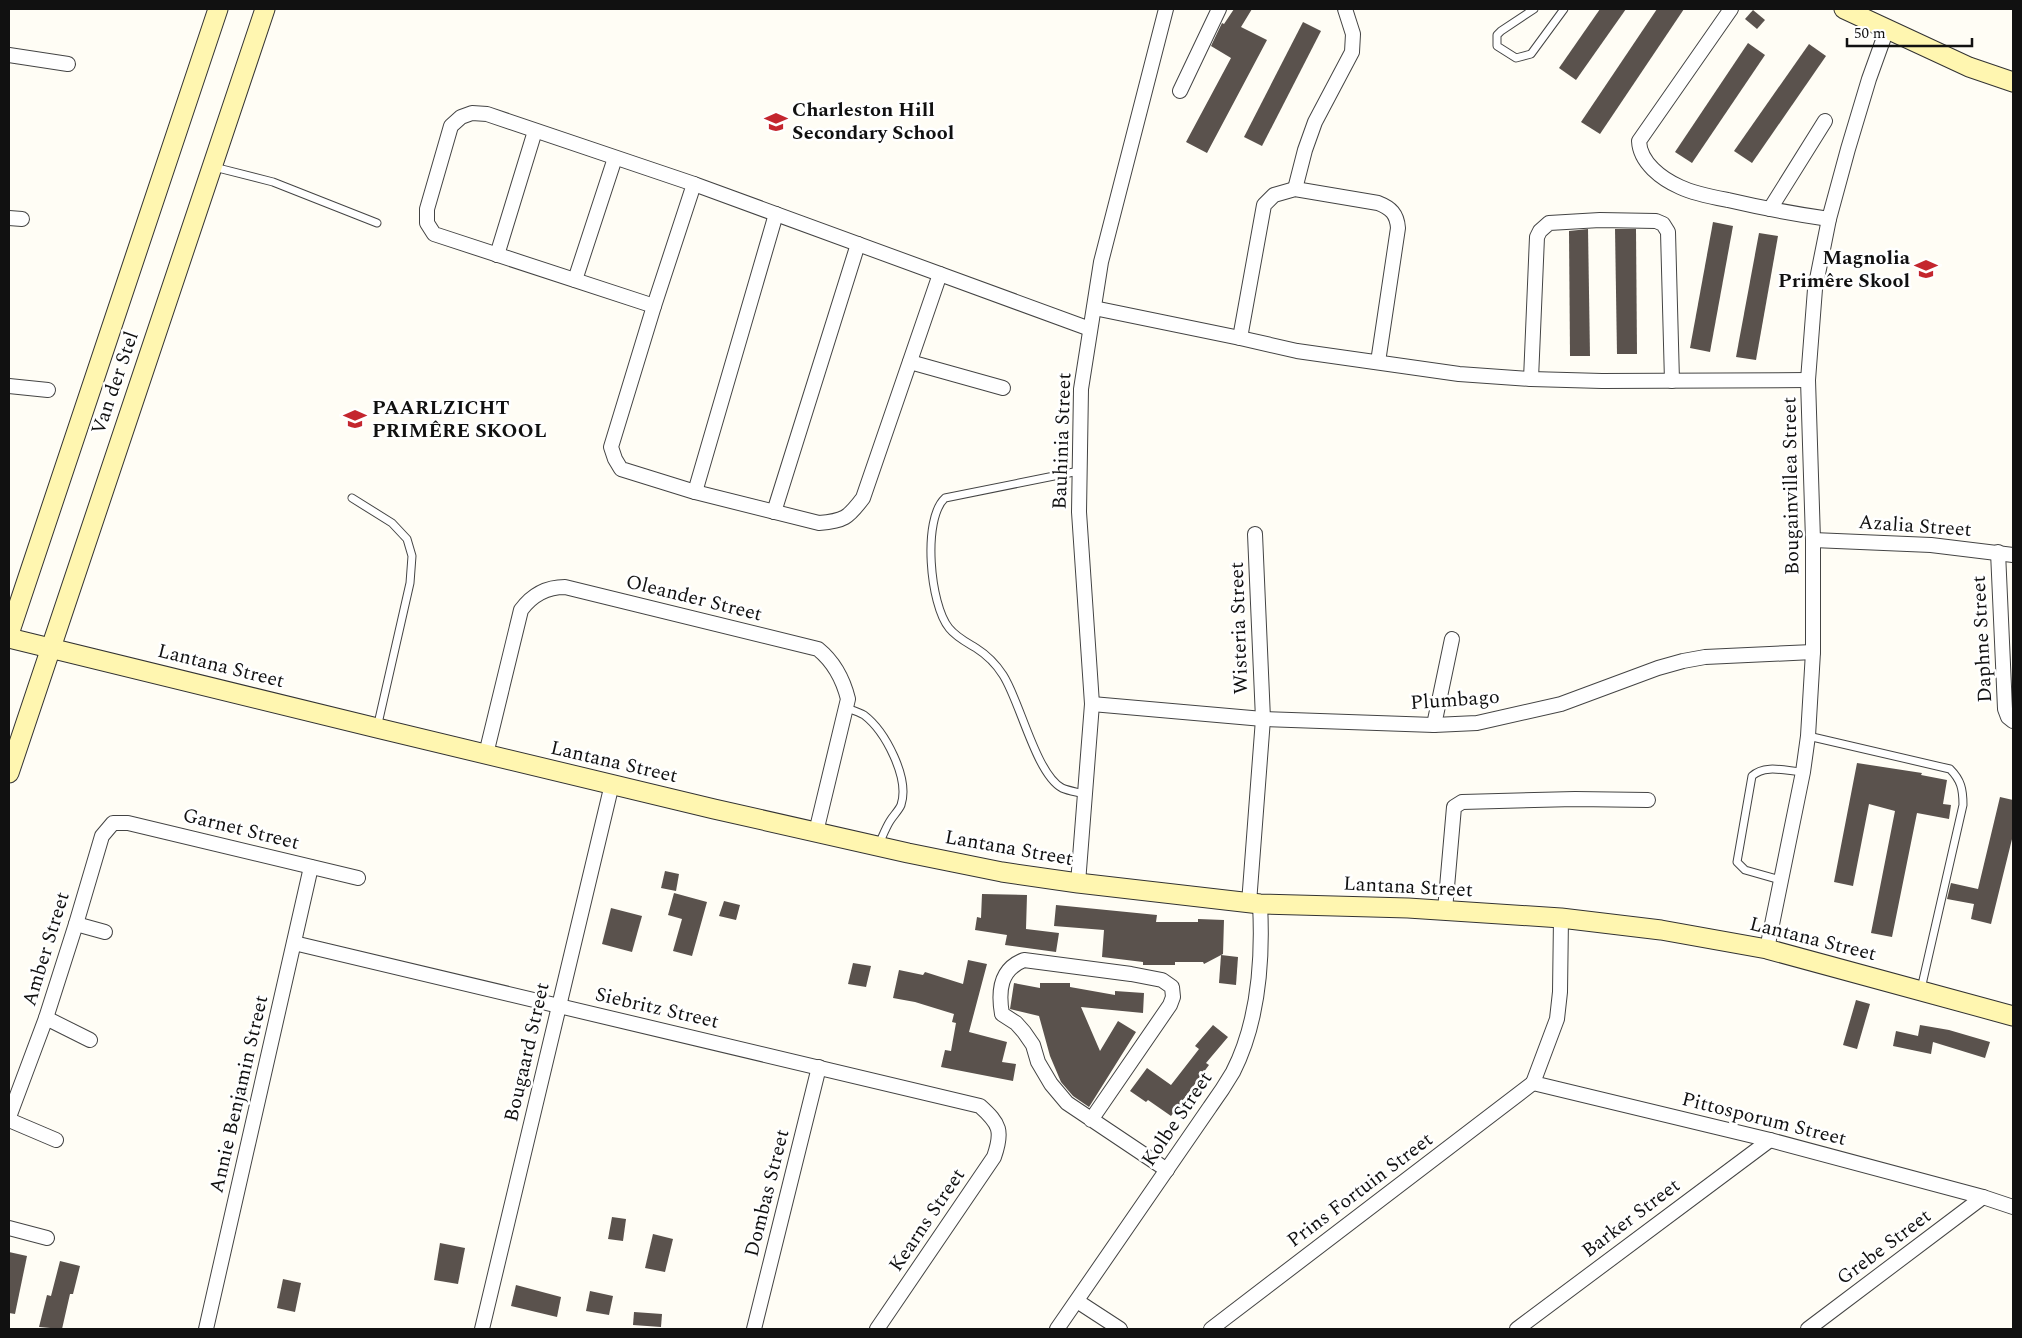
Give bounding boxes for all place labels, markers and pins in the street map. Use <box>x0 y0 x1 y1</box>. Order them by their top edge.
place label: Charleston Hill Secondary School <box>792 95 954 148</box>
school or university icon: Charleston Hill Secondary School <box>763 109 789 135</box>
place label: Magnolia Primêre Skool <box>1778 243 1911 296</box>
school or university icon: Magnolia Primêre Skool <box>1913 256 1939 282</box>
place label: PAARLZICHT PRIMÊRE SKOOL <box>372 393 547 446</box>
school or university icon: PAARLZICHT PRIMÊRE SKOOL <box>342 406 368 432</box>

